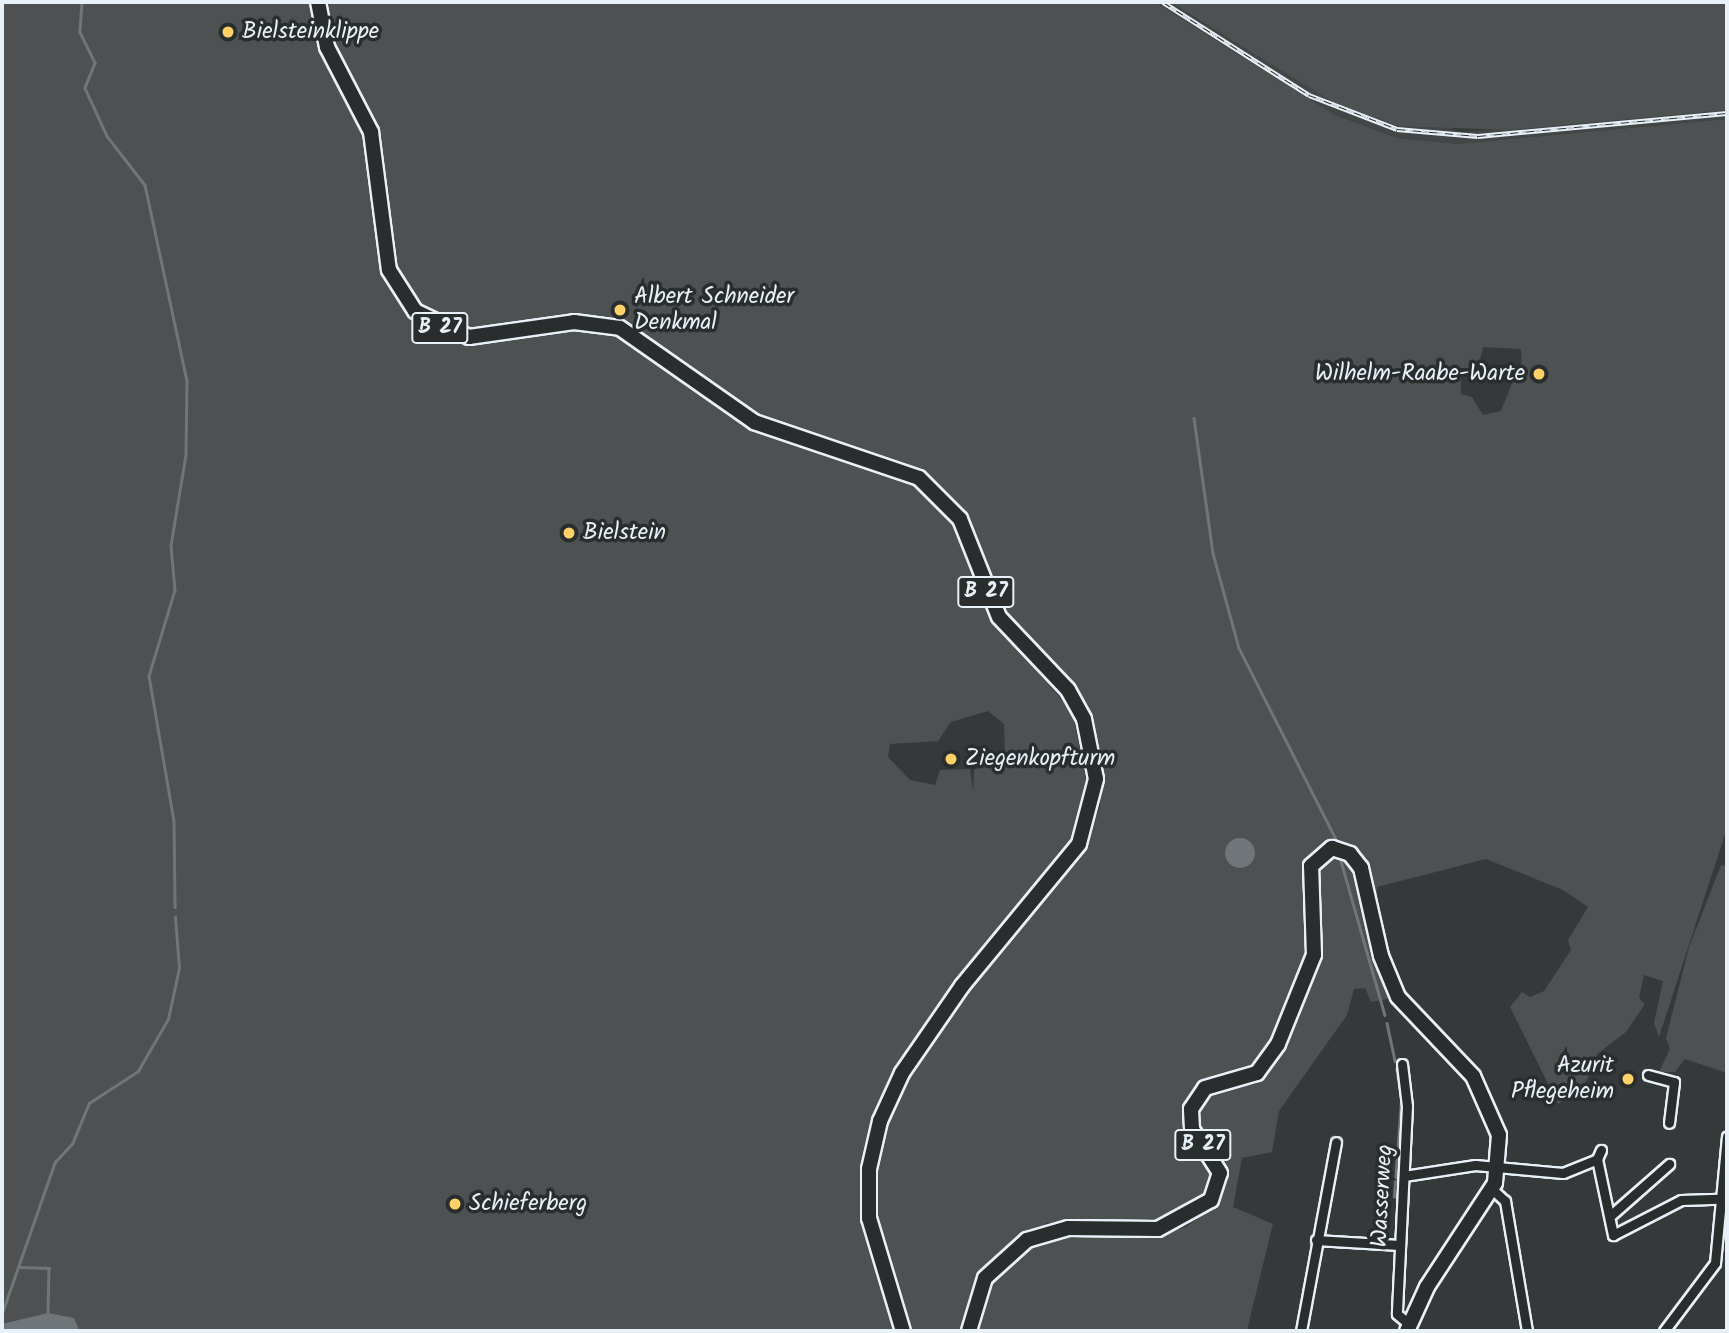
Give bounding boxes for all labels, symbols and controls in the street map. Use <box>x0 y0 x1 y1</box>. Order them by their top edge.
place label: Bielsteinklippe <box>242 18 379 46</box>
marker: Bielsteinklippe <box>220 24 236 40</box>
place label: Albert Schneider Denkmal <box>634 283 794 337</box>
marker: Albert Schneider Denkmal <box>612 302 628 318</box>
road number: B 27 <box>410 310 470 346</box>
place label: Wilhelm-Raabe-Warte <box>1315 360 1525 388</box>
marker: Wilhelm-Raabe-Warte <box>1531 366 1547 382</box>
place label: Bielstein <box>583 519 666 547</box>
marker: Bielstein <box>561 525 577 541</box>
road number: B 27 <box>956 574 1016 610</box>
place label: Ziegenkopfturm <box>965 745 1115 773</box>
marker: Ziegenkopfturm <box>943 751 959 767</box>
place label: Azurit Pflegeheim <box>1511 1052 1614 1106</box>
marker: Azurit Pflegeheim <box>1620 1071 1636 1087</box>
road number: B 27 <box>1173 1128 1233 1162</box>
street label: Wasserweg <box>1367 1144 1399 1248</box>
place label: Schieferberg <box>469 1190 587 1218</box>
marker: Schieferberg <box>447 1196 463 1212</box>

